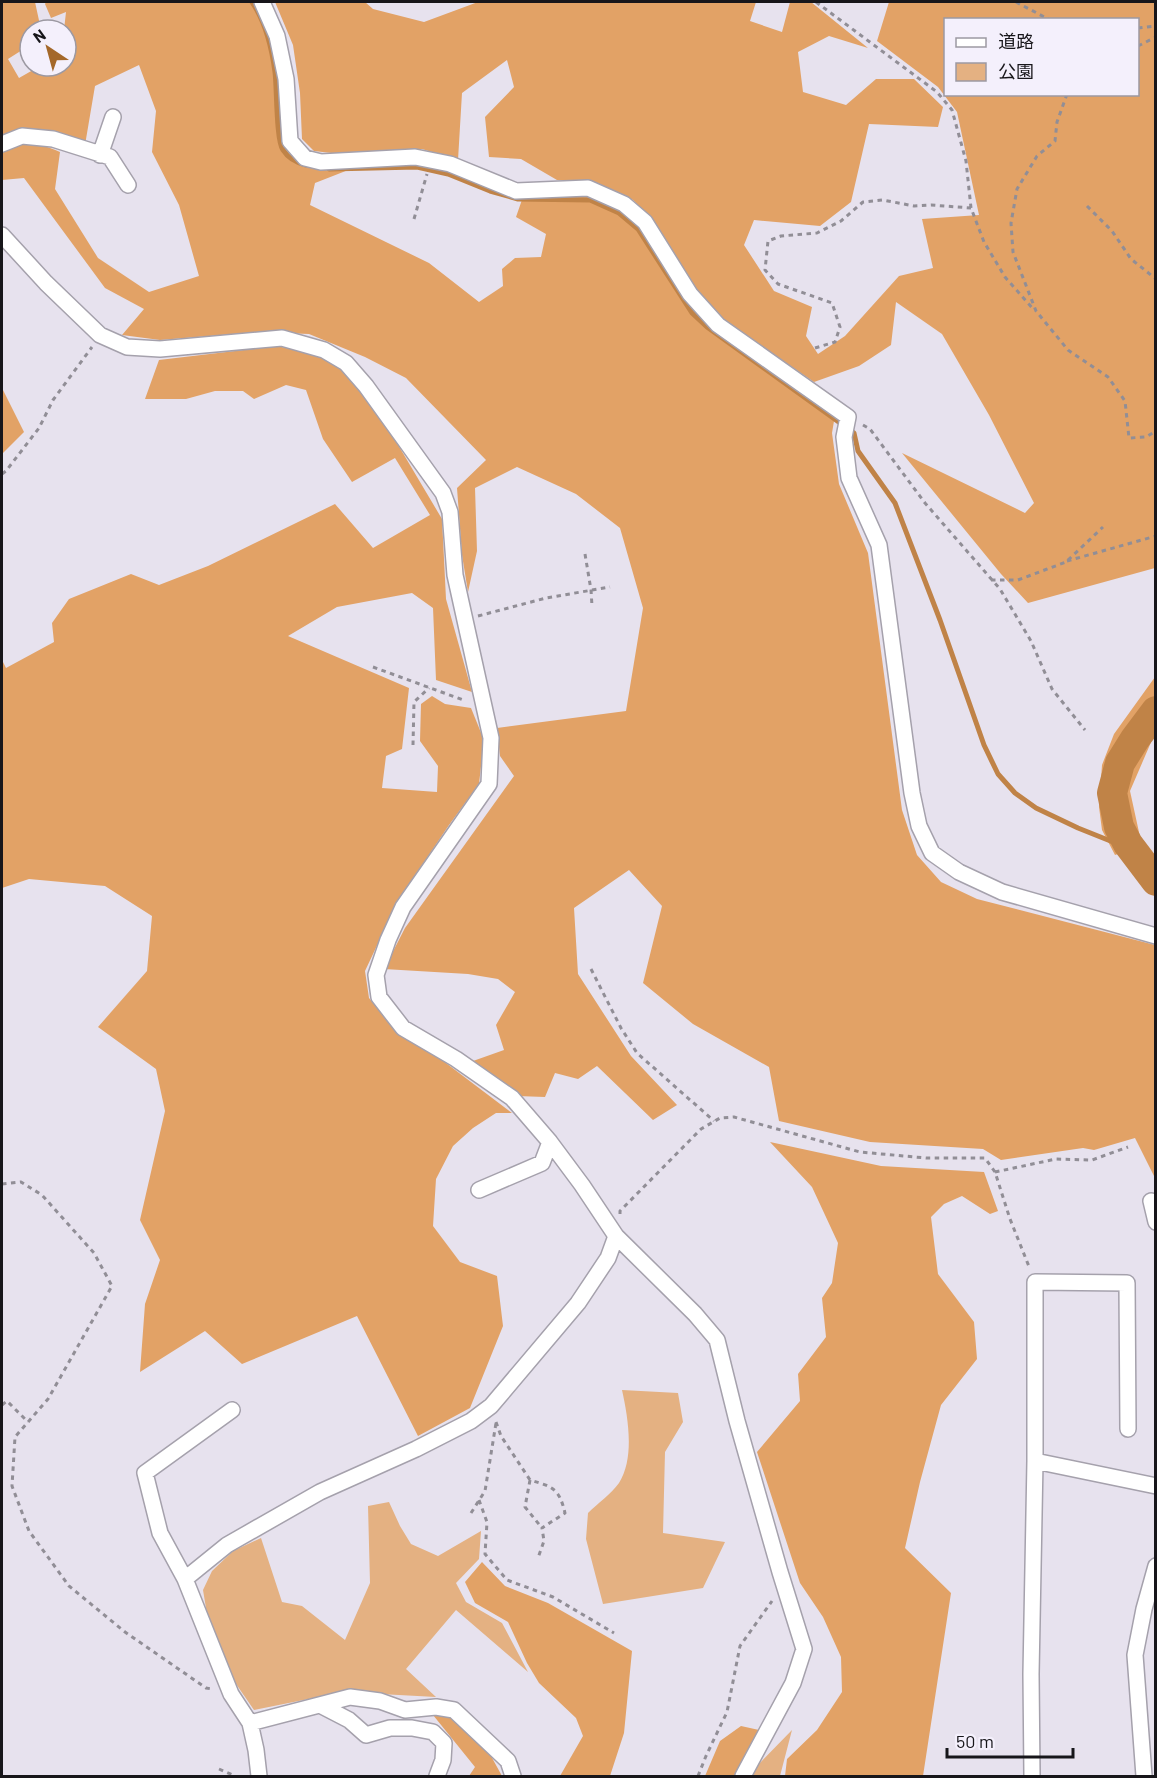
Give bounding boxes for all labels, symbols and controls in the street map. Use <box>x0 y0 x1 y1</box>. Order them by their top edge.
north arrow <box>18 18 78 78</box>
legend <box>944 18 1139 96</box>
text: N <box>29 25 49 46</box>
text: 道路 <box>998 30 1034 52</box>
text: 公園 <box>998 60 1034 82</box>
scale bar <box>947 1721 1073 1759</box>
text: 50 m <box>956 1730 994 1752</box>

